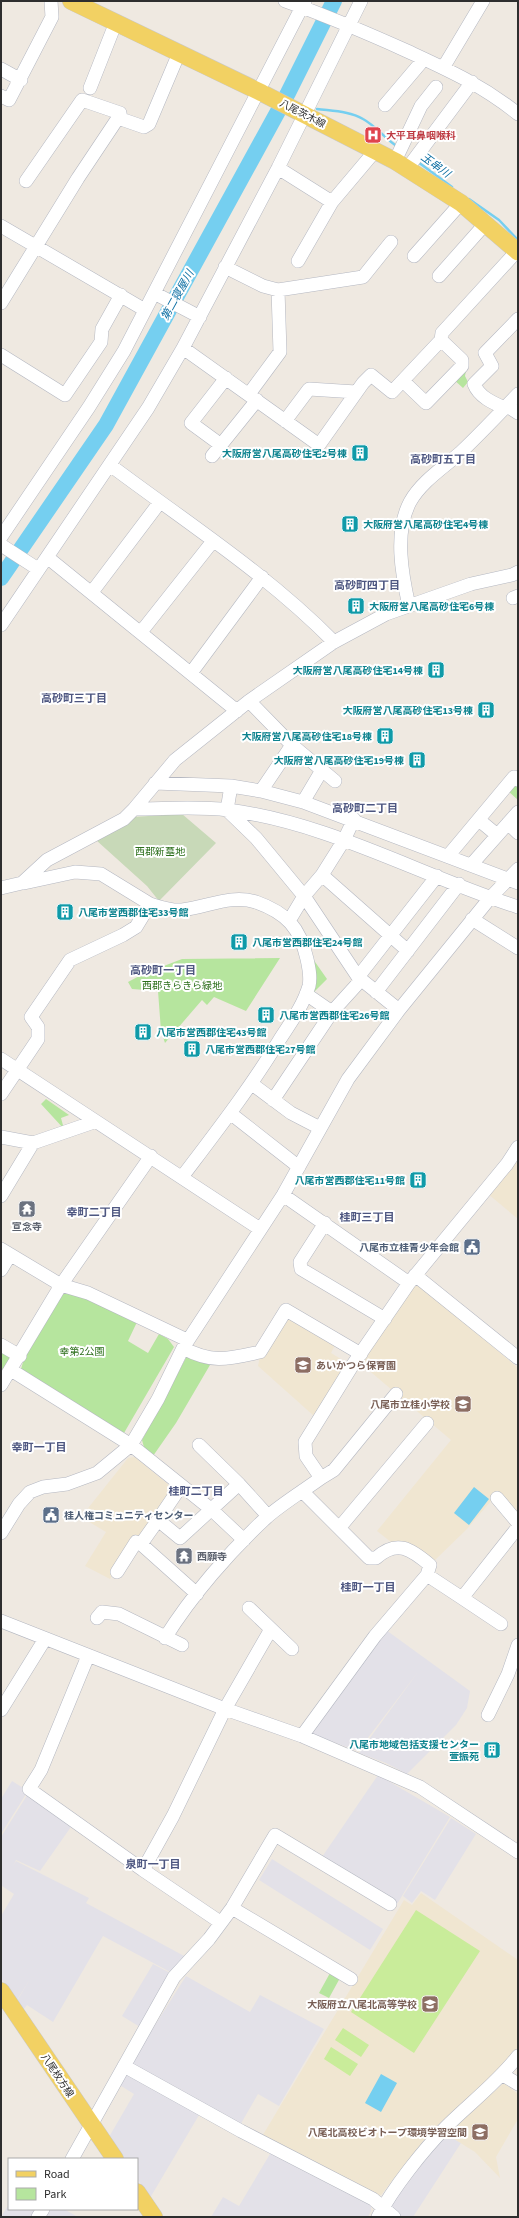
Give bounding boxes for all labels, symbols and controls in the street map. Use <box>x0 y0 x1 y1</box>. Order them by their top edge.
street label: 八尾茨木線 <box>277 96 328 131</box>
hospital icon: 大平耳鼻咽喉科 <box>363 125 383 145</box>
place label: 大平耳鼻咽喉科 <box>386 129 456 143</box>
water label: 玉串川 <box>418 150 454 182</box>
water label: 第二寝屋川 <box>158 267 198 323</box>
building icon: 大阪府営八尾高砂住宅2号棟 <box>350 443 370 463</box>
place label: 大阪府営八尾高砂住宅2号棟 <box>222 447 347 461</box>
district label: 高砂町五丁目 <box>410 452 476 467</box>
building icon: 大阪府営八尾高砂住宅4号棟 <box>340 514 360 534</box>
place label: 大阪府営八尾高砂住宅4号棟 <box>363 518 488 532</box>
district label: 高砂町四丁目 <box>334 578 400 593</box>
building icon: 大阪府営八尾高砂住宅6号棟 <box>346 596 366 616</box>
place label: 大阪府営八尾高砂住宅6号棟 <box>369 600 494 614</box>
building icon: 大阪府営八尾高砂住宅14号棟 <box>426 660 446 680</box>
place label: 大阪府営八尾高砂住宅14号棟 <box>292 664 423 678</box>
district label: 高砂町三丁目 <box>41 691 107 706</box>
building icon: 大阪府営八尾高砂住宅13号棟 <box>476 700 496 720</box>
place label: 大阪府営八尾高砂住宅13号棟 <box>342 704 473 718</box>
building icon: 大阪府営八尾高砂住宅18号棟 <box>375 726 395 746</box>
place label: 大阪府営八尾高砂住宅18号棟 <box>241 730 372 744</box>
building icon: 大阪府営八尾高砂住宅19号棟 <box>407 750 427 770</box>
place label: 大阪府営八尾高砂住宅19号棟 <box>273 754 404 768</box>
district label: 高砂町二丁目 <box>332 801 398 816</box>
park label: 西郡新墓地 <box>135 845 186 859</box>
building icon: 八尾市営西郡住宅33号館 <box>55 902 75 922</box>
place label: 八尾市営西郡住宅33号館 <box>78 906 189 920</box>
building icon: 八尾市営西郡住宅24号館 <box>229 932 249 952</box>
place label: 八尾市営西郡住宅24号館 <box>252 936 363 950</box>
district label: 高砂町一丁目 <box>130 963 196 978</box>
park label: 西郡きらきら緑地 <box>142 979 223 993</box>
building icon: 八尾市営西郡住宅26号館 <box>256 1005 276 1025</box>
place label: 八尾市営西郡住宅26号館 <box>279 1009 390 1023</box>
building icon: 八尾市営西郡住宅43号館 <box>133 1022 153 1042</box>
place label: 八尾市営西郡住宅43号館 <box>156 1026 267 1040</box>
building icon: 八尾市営西郡住宅27号館 <box>182 1039 202 1059</box>
place label: 八尾市営西郡住宅27号館 <box>205 1043 316 1057</box>
building icon: 八尾市営西郡住宅11号館 <box>408 1170 428 1190</box>
place label: 八尾市営西郡住宅11号館 <box>294 1174 405 1188</box>
temple icon: 宣念寺 <box>17 1199 37 1219</box>
district label: 幸町二丁目 <box>67 1205 122 1220</box>
district label: 桂町三丁目 <box>340 1210 395 1225</box>
place label: 宣念寺 <box>12 1220 42 1234</box>
public building icon: 八尾市立桂青少年会館 <box>462 1237 482 1257</box>
place label: 八尾市立桂青少年会館 <box>359 1241 459 1255</box>
park label: 幸第2公園 <box>60 1345 104 1359</box>
school or university icon: あいかつら保育園 <box>293 1355 313 1375</box>
place label: あいかつら保育園 <box>316 1359 396 1373</box>
school or university icon: 八尾市立桂小学校 <box>453 1394 473 1414</box>
place label: 八尾市立桂小学校 <box>370 1398 450 1412</box>
district label: 幸町一丁目 <box>12 1440 67 1455</box>
district label: 桂町二丁目 <box>169 1484 224 1499</box>
public building icon: 桂人権コミュニティセンター <box>41 1505 61 1525</box>
place label: 桂人権コミュニティセンター <box>64 1509 193 1523</box>
temple icon: 西願寺 <box>174 1546 194 1566</box>
place label: 西願寺 <box>197 1550 227 1564</box>
district label: 桂町一丁目 <box>341 1580 396 1595</box>
place label: 八尾市地域包括支援センター 萱振苑 <box>349 1738 479 1764</box>
building icon: 八尾市地域包括支援センター 萱振苑 <box>482 1740 502 1760</box>
district label: 泉町一丁目 <box>126 1857 181 1872</box>
school or university icon: 大阪府立八尾北高等学校 <box>420 1994 440 2014</box>
place label: 大阪府立八尾北高等学校 <box>307 1998 417 2012</box>
street label: 八尾枚方線 <box>37 2051 77 2100</box>
school or university icon: 八尾北高校ビオトープ環境学習空間 <box>470 2122 490 2142</box>
place label: 八尾北高校ビオトープ環境学習空間 <box>308 2126 467 2140</box>
legend <box>8 2158 138 2210</box>
text: Road <box>44 2166 70 2183</box>
text: Park <box>44 2186 66 2203</box>

